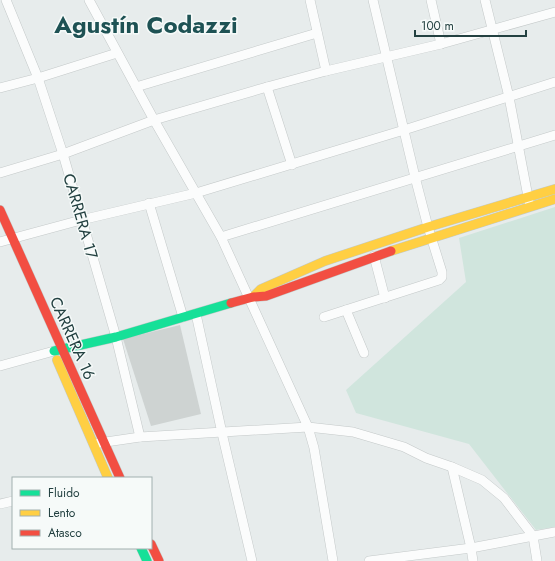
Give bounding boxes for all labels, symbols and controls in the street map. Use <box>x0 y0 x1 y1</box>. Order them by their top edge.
district label: Agustín Codazzi <box>53 7 238 42</box>
scale bar <box>415 12 526 38</box>
text: 100 m <box>421 17 454 35</box>
street label: CARRERA 17 <box>57 171 104 262</box>
street label: CARRERA 16 <box>44 293 101 383</box>
legend <box>12 477 152 549</box>
text: Fluido <box>48 484 80 502</box>
text: Lento <box>48 504 76 522</box>
text: Atasco <box>48 524 82 542</box>

